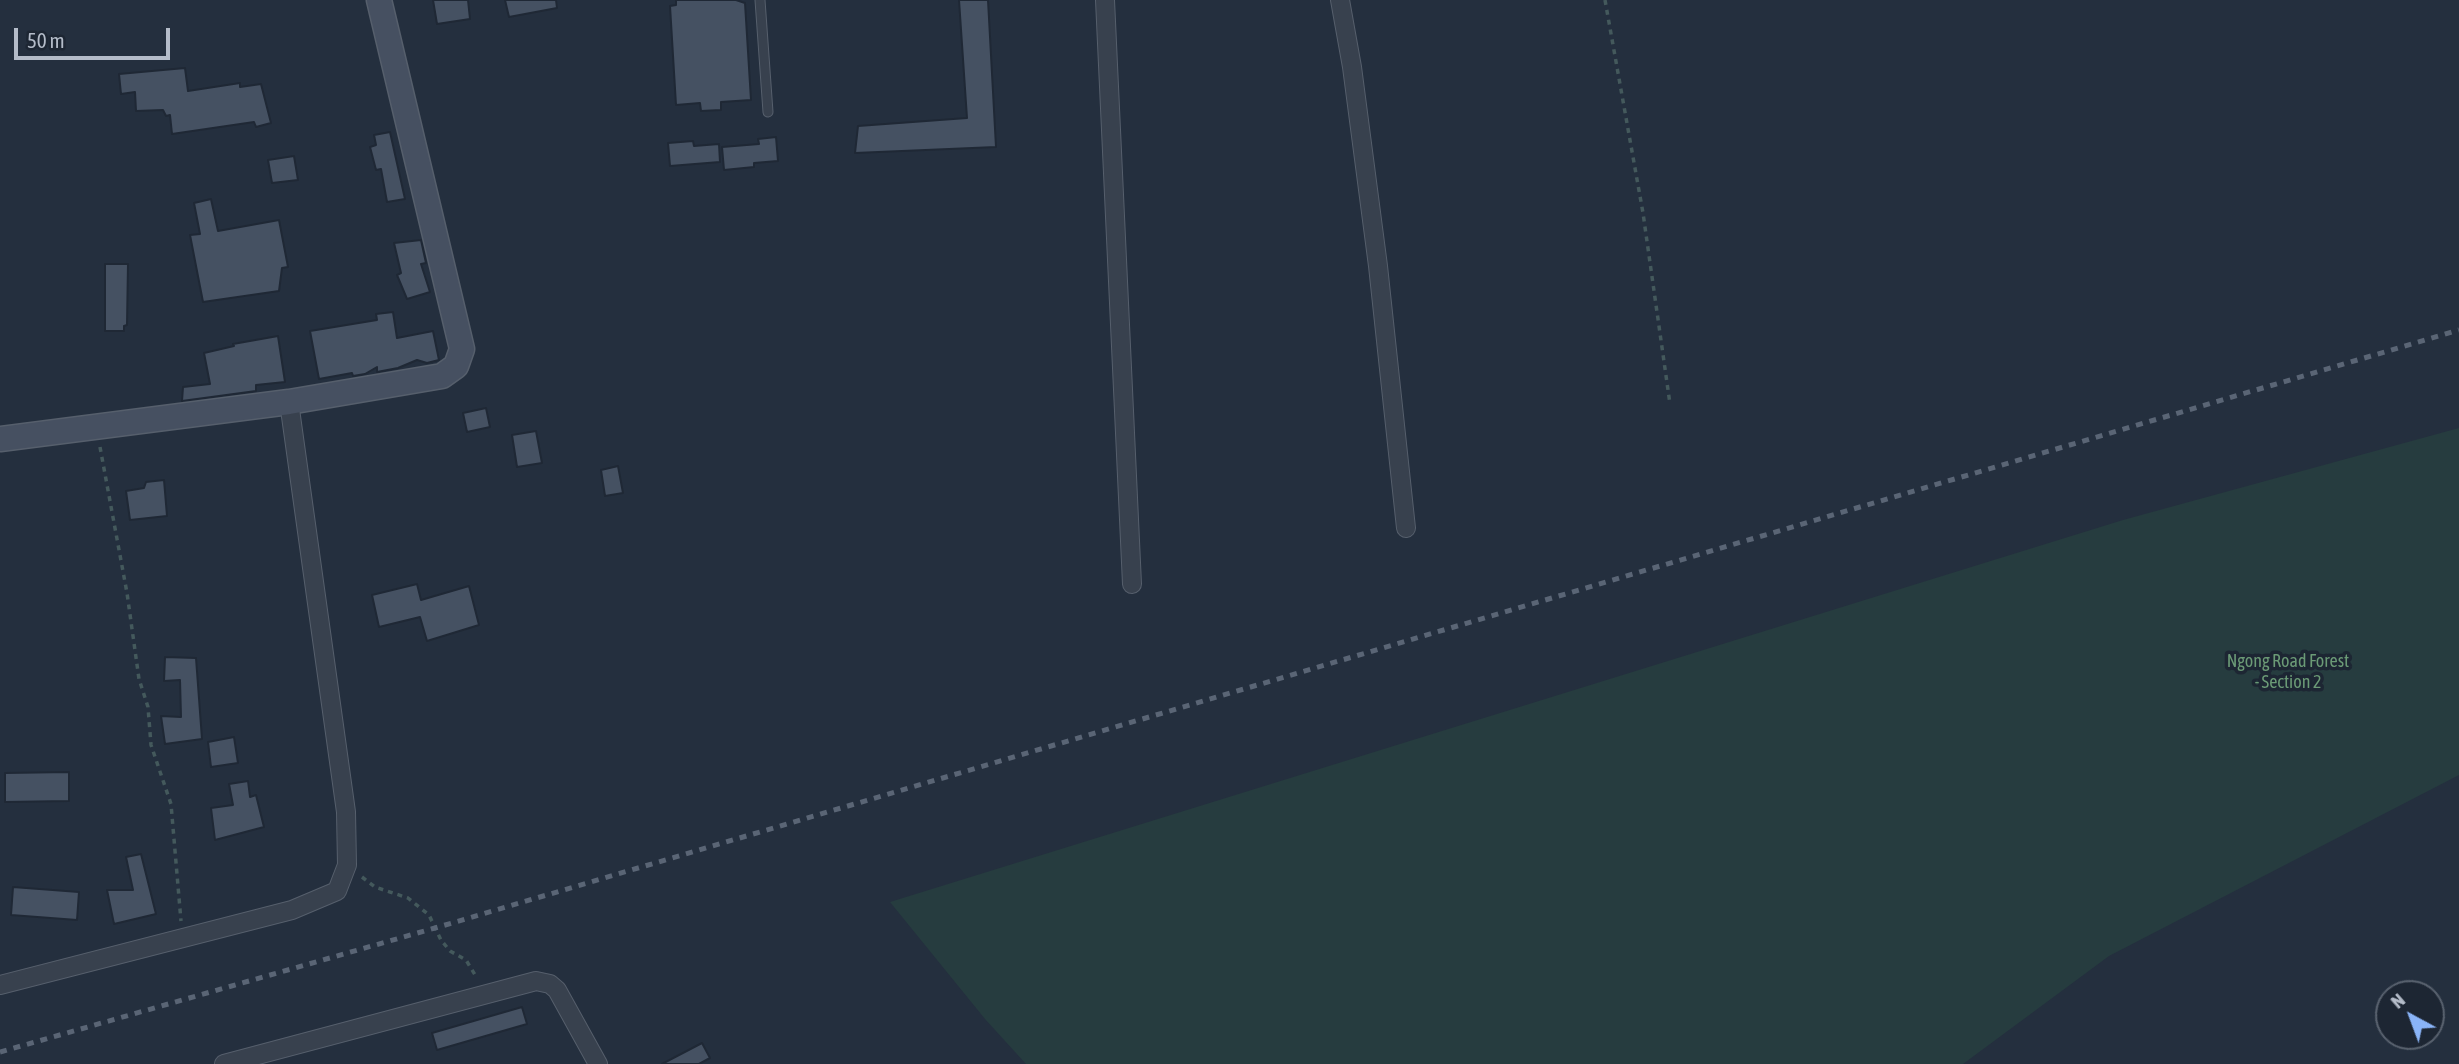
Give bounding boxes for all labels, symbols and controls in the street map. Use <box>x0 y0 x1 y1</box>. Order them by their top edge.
scale bar <box>18 14 173 58</box>
text: 50 m <box>27 28 65 52</box>
park label: Ngong Road Forest - Section 2 <box>2227 650 2349 692</box>
north arrow <box>2375 980 2445 1050</box>
text: N <box>2386 989 2409 1013</box>

